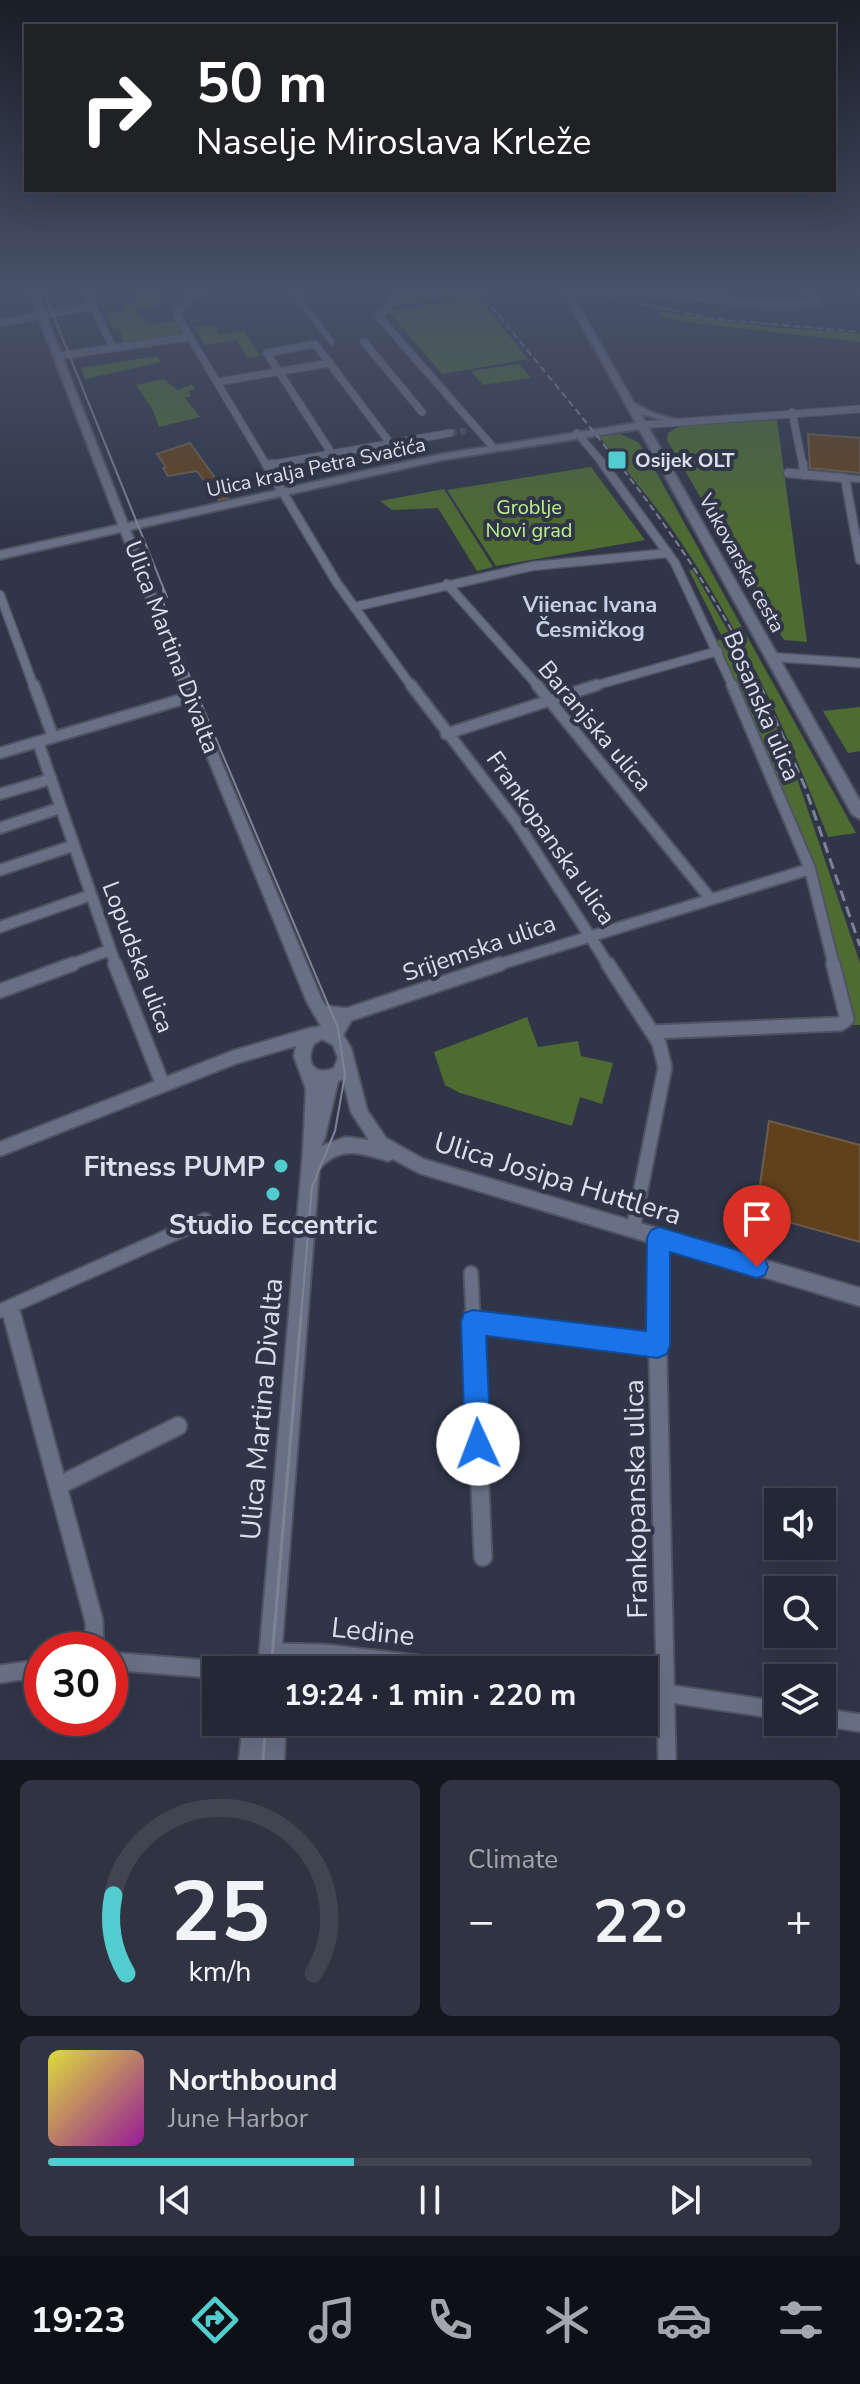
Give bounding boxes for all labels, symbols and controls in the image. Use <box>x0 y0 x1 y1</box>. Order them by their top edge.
text: 50 m <box>196 45 327 122</box>
icon: right <box>64 56 168 160</box>
text: Naselje Miroslava Krleže <box>196 118 591 167</box>
street label: Ulica kralja Petra Svačića <box>204 431 428 504</box>
place label: Osijek OLT <box>635 447 735 474</box>
marker: Osijek OLT <box>606 449 628 471</box>
street label: Vukovarska cesta <box>692 488 791 637</box>
park label: Groblje Novi grad <box>486 494 572 544</box>
street label: Ulica Martina Divalta <box>117 536 227 758</box>
district label: Vijenac Ivana Česmičkog <box>522 590 657 645</box>
street label: Bosanska ulica <box>716 626 808 786</box>
street label: Baranjska ulica <box>531 654 659 798</box>
street label: Frankopanska ulica <box>479 745 623 931</box>
street label: Lopudska ulica <box>94 877 182 1037</box>
street label: Srijemska ulica <box>398 907 560 989</box>
street label: Ulica Josipa Huttlera <box>429 1123 686 1235</box>
place label: Fitness PUMP <box>83 1148 265 1186</box>
marker: Fitness PUMP <box>272 1157 290 1175</box>
marker: Studio Eccentric <box>264 1185 282 1203</box>
pin <box>723 1185 791 1267</box>
icon: arrive <box>735 1197 779 1241</box>
place label: Studio Eccentric <box>169 1206 377 1244</box>
street label: Ulica Martina Divalta <box>232 1277 292 1542</box>
street label: Frankopanska ulica <box>615 1379 657 1619</box>
position arrow <box>436 1402 520 1486</box>
map controls <box>764 1488 836 1736</box>
button: sound <box>764 1488 836 1560</box>
button: search <box>764 1576 836 1648</box>
street label: Ledine <box>329 1609 416 1655</box>
speed limit sign: 30 <box>24 1632 128 1736</box>
button: layers <box>764 1664 836 1736</box>
text: 19:24 · 1 min · 220 m <box>284 1675 576 1716</box>
text: Climate <box>468 1842 558 1877</box>
text: 25 <box>170 1856 270 1969</box>
text: 22° <box>593 1881 687 1963</box>
text: − <box>468 1892 494 1952</box>
text: + <box>786 1892 812 1952</box>
text: km/h <box>189 1952 251 1991</box>
text: Northbound <box>168 2060 338 2101</box>
text: June Harbor <box>168 2101 308 2136</box>
icon: previous <box>153 2178 197 2222</box>
icon: pause <box>408 2178 452 2222</box>
icon: next <box>663 2178 707 2222</box>
icon: directions <box>187 2292 243 2348</box>
icon: music <box>304 2292 360 2348</box>
icon: phone <box>422 2292 478 2348</box>
icon: climate <box>539 2292 595 2348</box>
icon: car <box>656 2292 712 2348</box>
icon: filters <box>773 2292 829 2348</box>
text: 19:23 <box>31 2296 126 2345</box>

